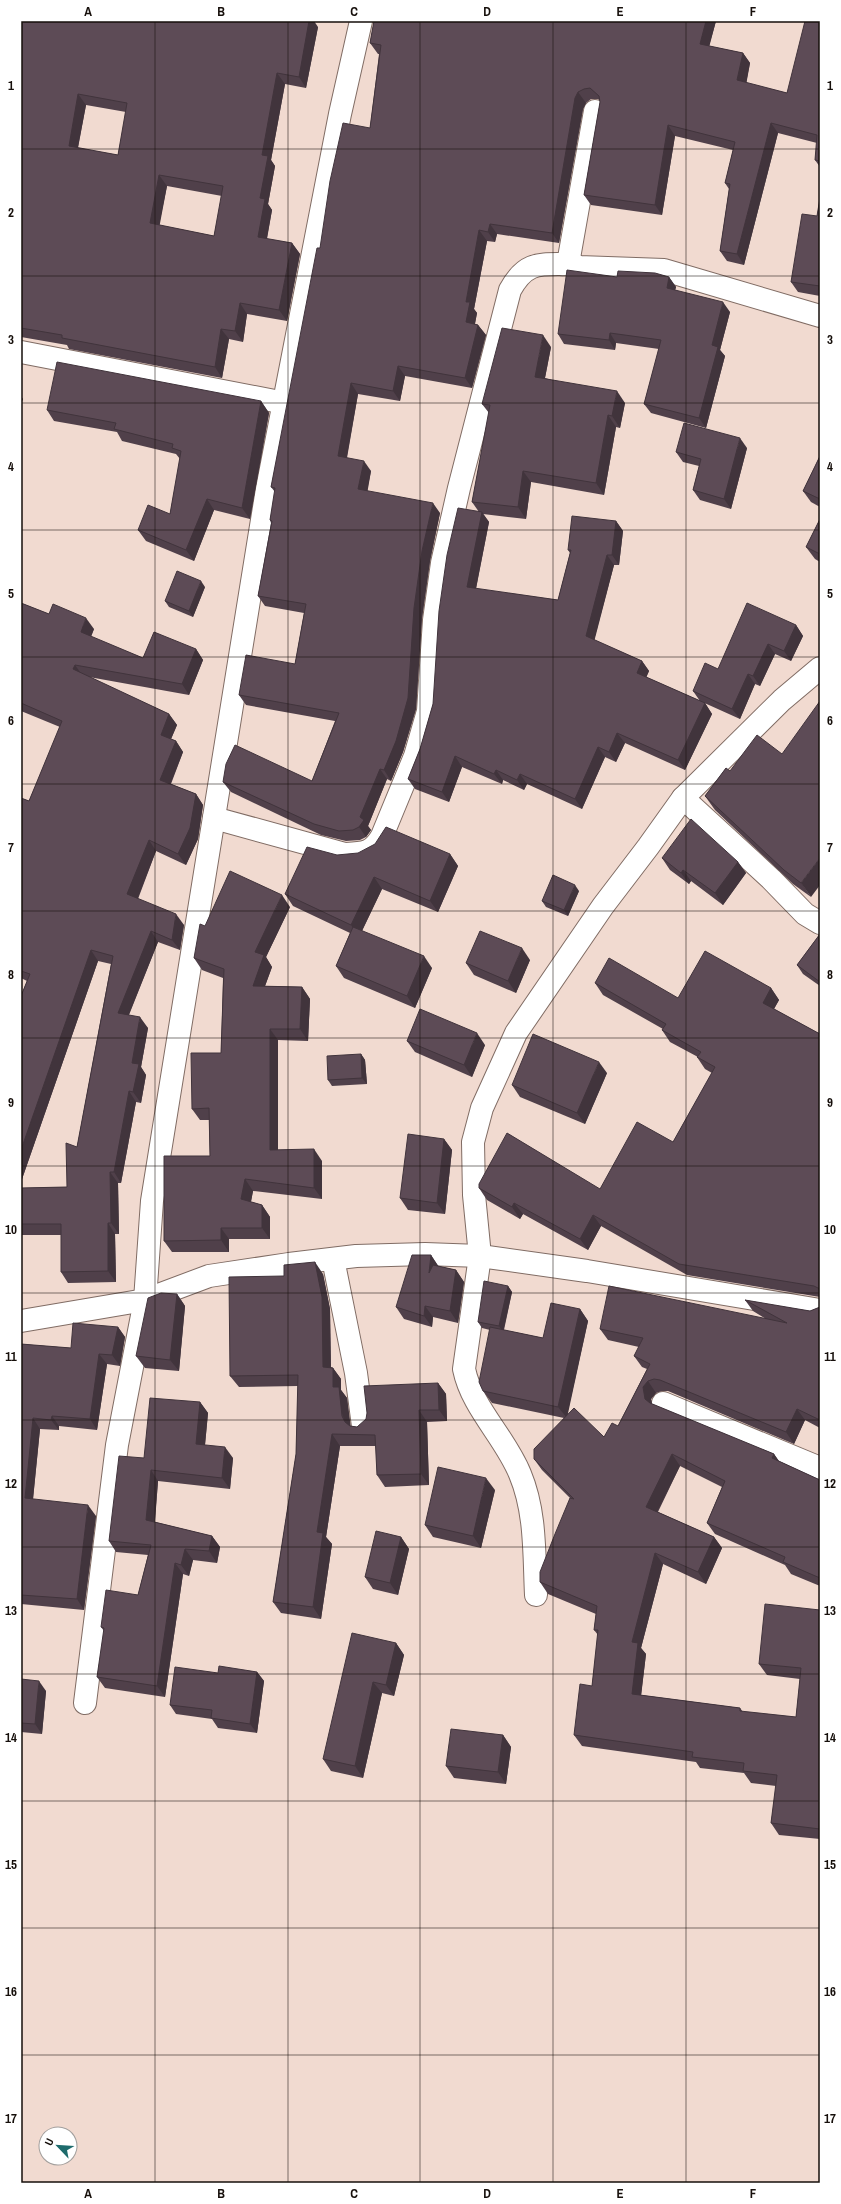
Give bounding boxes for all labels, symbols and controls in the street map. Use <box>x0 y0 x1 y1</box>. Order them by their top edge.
text: A <box>84 3 92 20</box>
text: B <box>217 3 225 20</box>
text: C <box>350 3 358 20</box>
text: D <box>483 3 491 20</box>
text: E <box>616 3 624 20</box>
text: F <box>750 3 757 20</box>
text: 1 <box>8 77 14 94</box>
text: 1 <box>827 77 833 94</box>
text: 2 <box>8 204 14 221</box>
text: 2 <box>827 204 833 221</box>
text: 3 <box>8 331 14 348</box>
text: 3 <box>827 331 833 348</box>
text: 4 <box>8 458 14 475</box>
text: 4 <box>827 458 833 475</box>
text: 5 <box>8 585 14 602</box>
text: 5 <box>827 585 833 602</box>
text: 6 <box>8 712 14 729</box>
text: 6 <box>827 712 833 729</box>
text: 7 <box>8 839 14 856</box>
text: 7 <box>827 839 833 856</box>
text: 8 <box>8 966 14 983</box>
text: 8 <box>827 966 833 983</box>
text: 9 <box>8 1094 14 1111</box>
text: 9 <box>827 1094 833 1111</box>
text: 10 <box>5 1221 17 1238</box>
text: 10 <box>824 1221 836 1238</box>
text: 11 <box>5 1348 17 1365</box>
text: 11 <box>824 1348 836 1365</box>
text: 12 <box>5 1475 17 1492</box>
text: 12 <box>824 1475 836 1492</box>
text: 13 <box>5 1602 17 1619</box>
text: 13 <box>824 1602 836 1619</box>
text: 14 <box>5 1729 17 1746</box>
text: 14 <box>824 1729 836 1746</box>
text: 15 <box>5 1856 17 1873</box>
text: 15 <box>824 1856 836 1873</box>
text: 16 <box>5 1983 17 2000</box>
text: 16 <box>824 1983 836 2000</box>
text: 17 <box>5 2110 17 2127</box>
text: 17 <box>824 2110 836 2127</box>
north arrow <box>38 2126 78 2166</box>
text: U <box>41 2136 57 2148</box>
text: A <box>84 2185 92 2202</box>
text: B <box>217 2185 225 2202</box>
text: C <box>350 2185 358 2202</box>
text: D <box>483 2185 491 2202</box>
text: E <box>616 2185 624 2202</box>
text: F <box>750 2185 757 2202</box>

